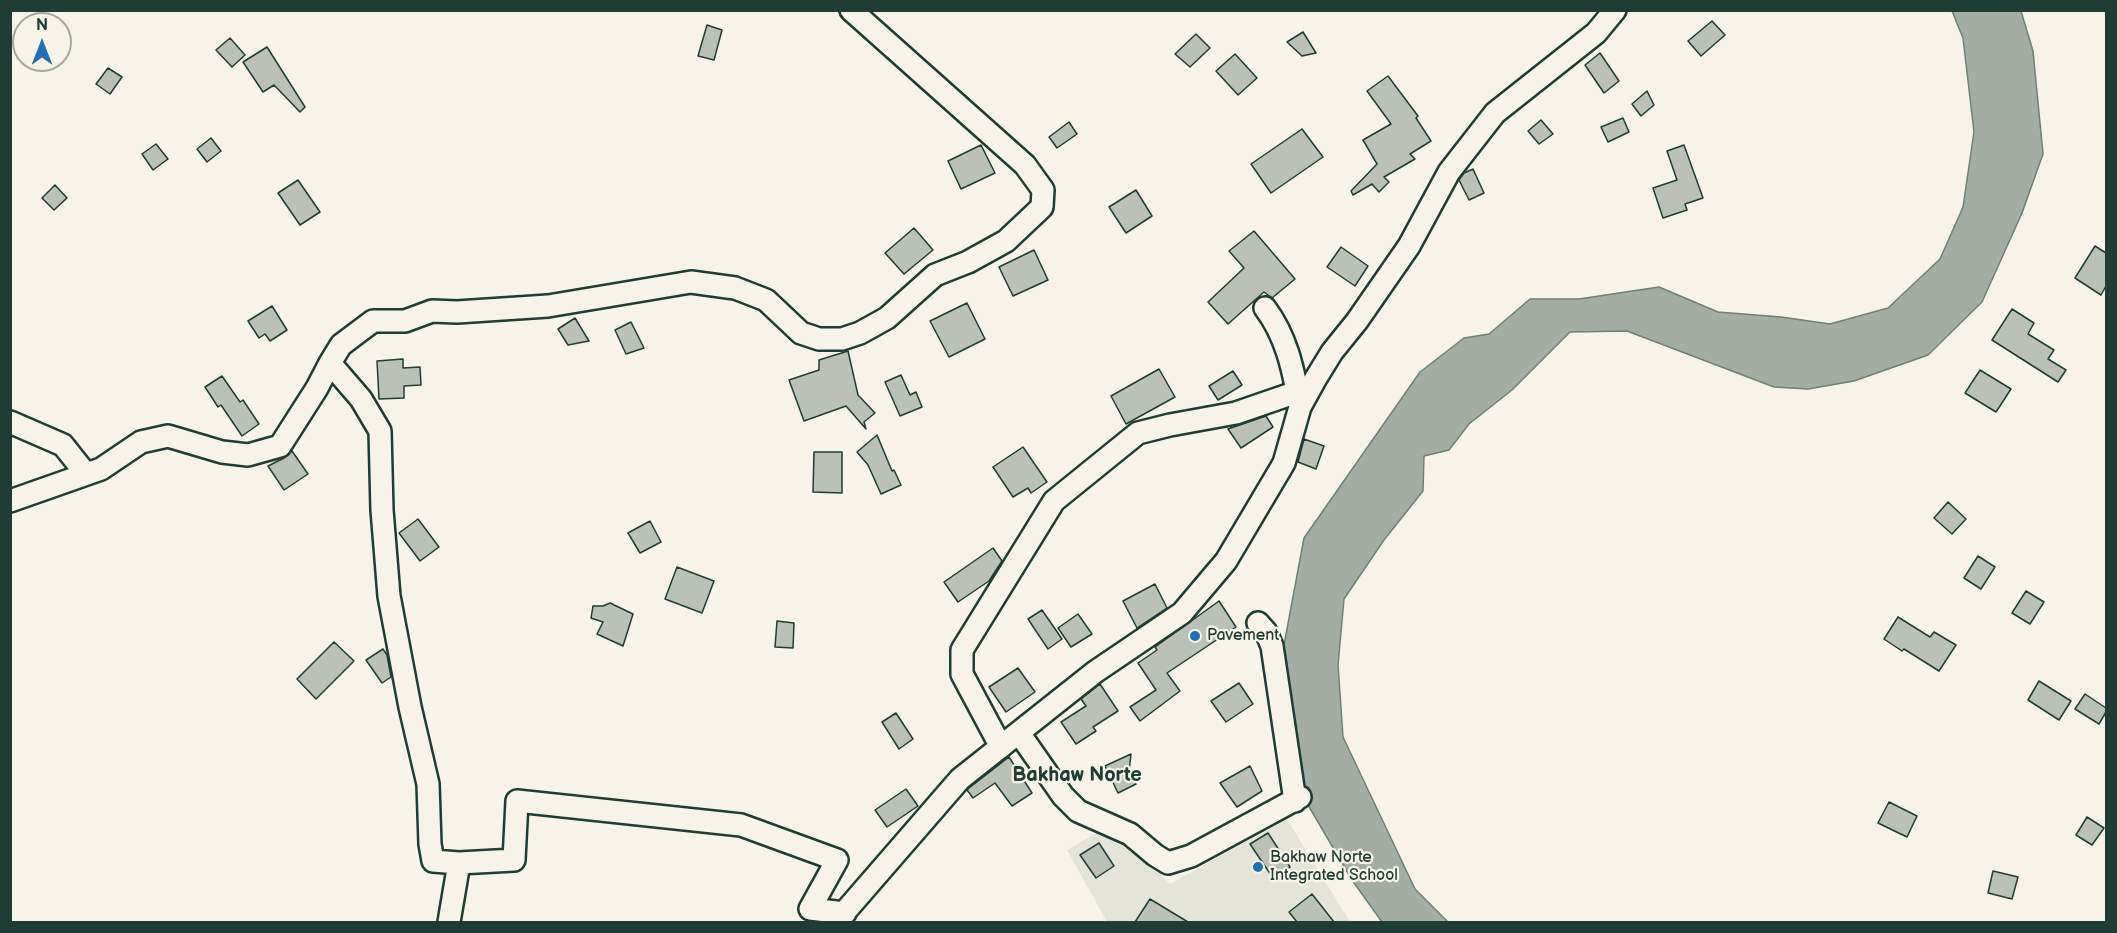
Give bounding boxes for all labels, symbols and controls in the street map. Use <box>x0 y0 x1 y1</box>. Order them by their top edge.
north arrow <box>12 12 72 72</box>
text: N <box>36 16 48 35</box>
place label: Pavement <box>1207 626 1279 646</box>
marker: Pavement <box>1188 629 1202 643</box>
district label: Bakhaw Norte <box>1012 764 1142 788</box>
place label: Bakhaw Norte Integrated School <box>1270 848 1398 886</box>
marker: Bakhaw Norte Integrated School <box>1251 860 1265 874</box>

